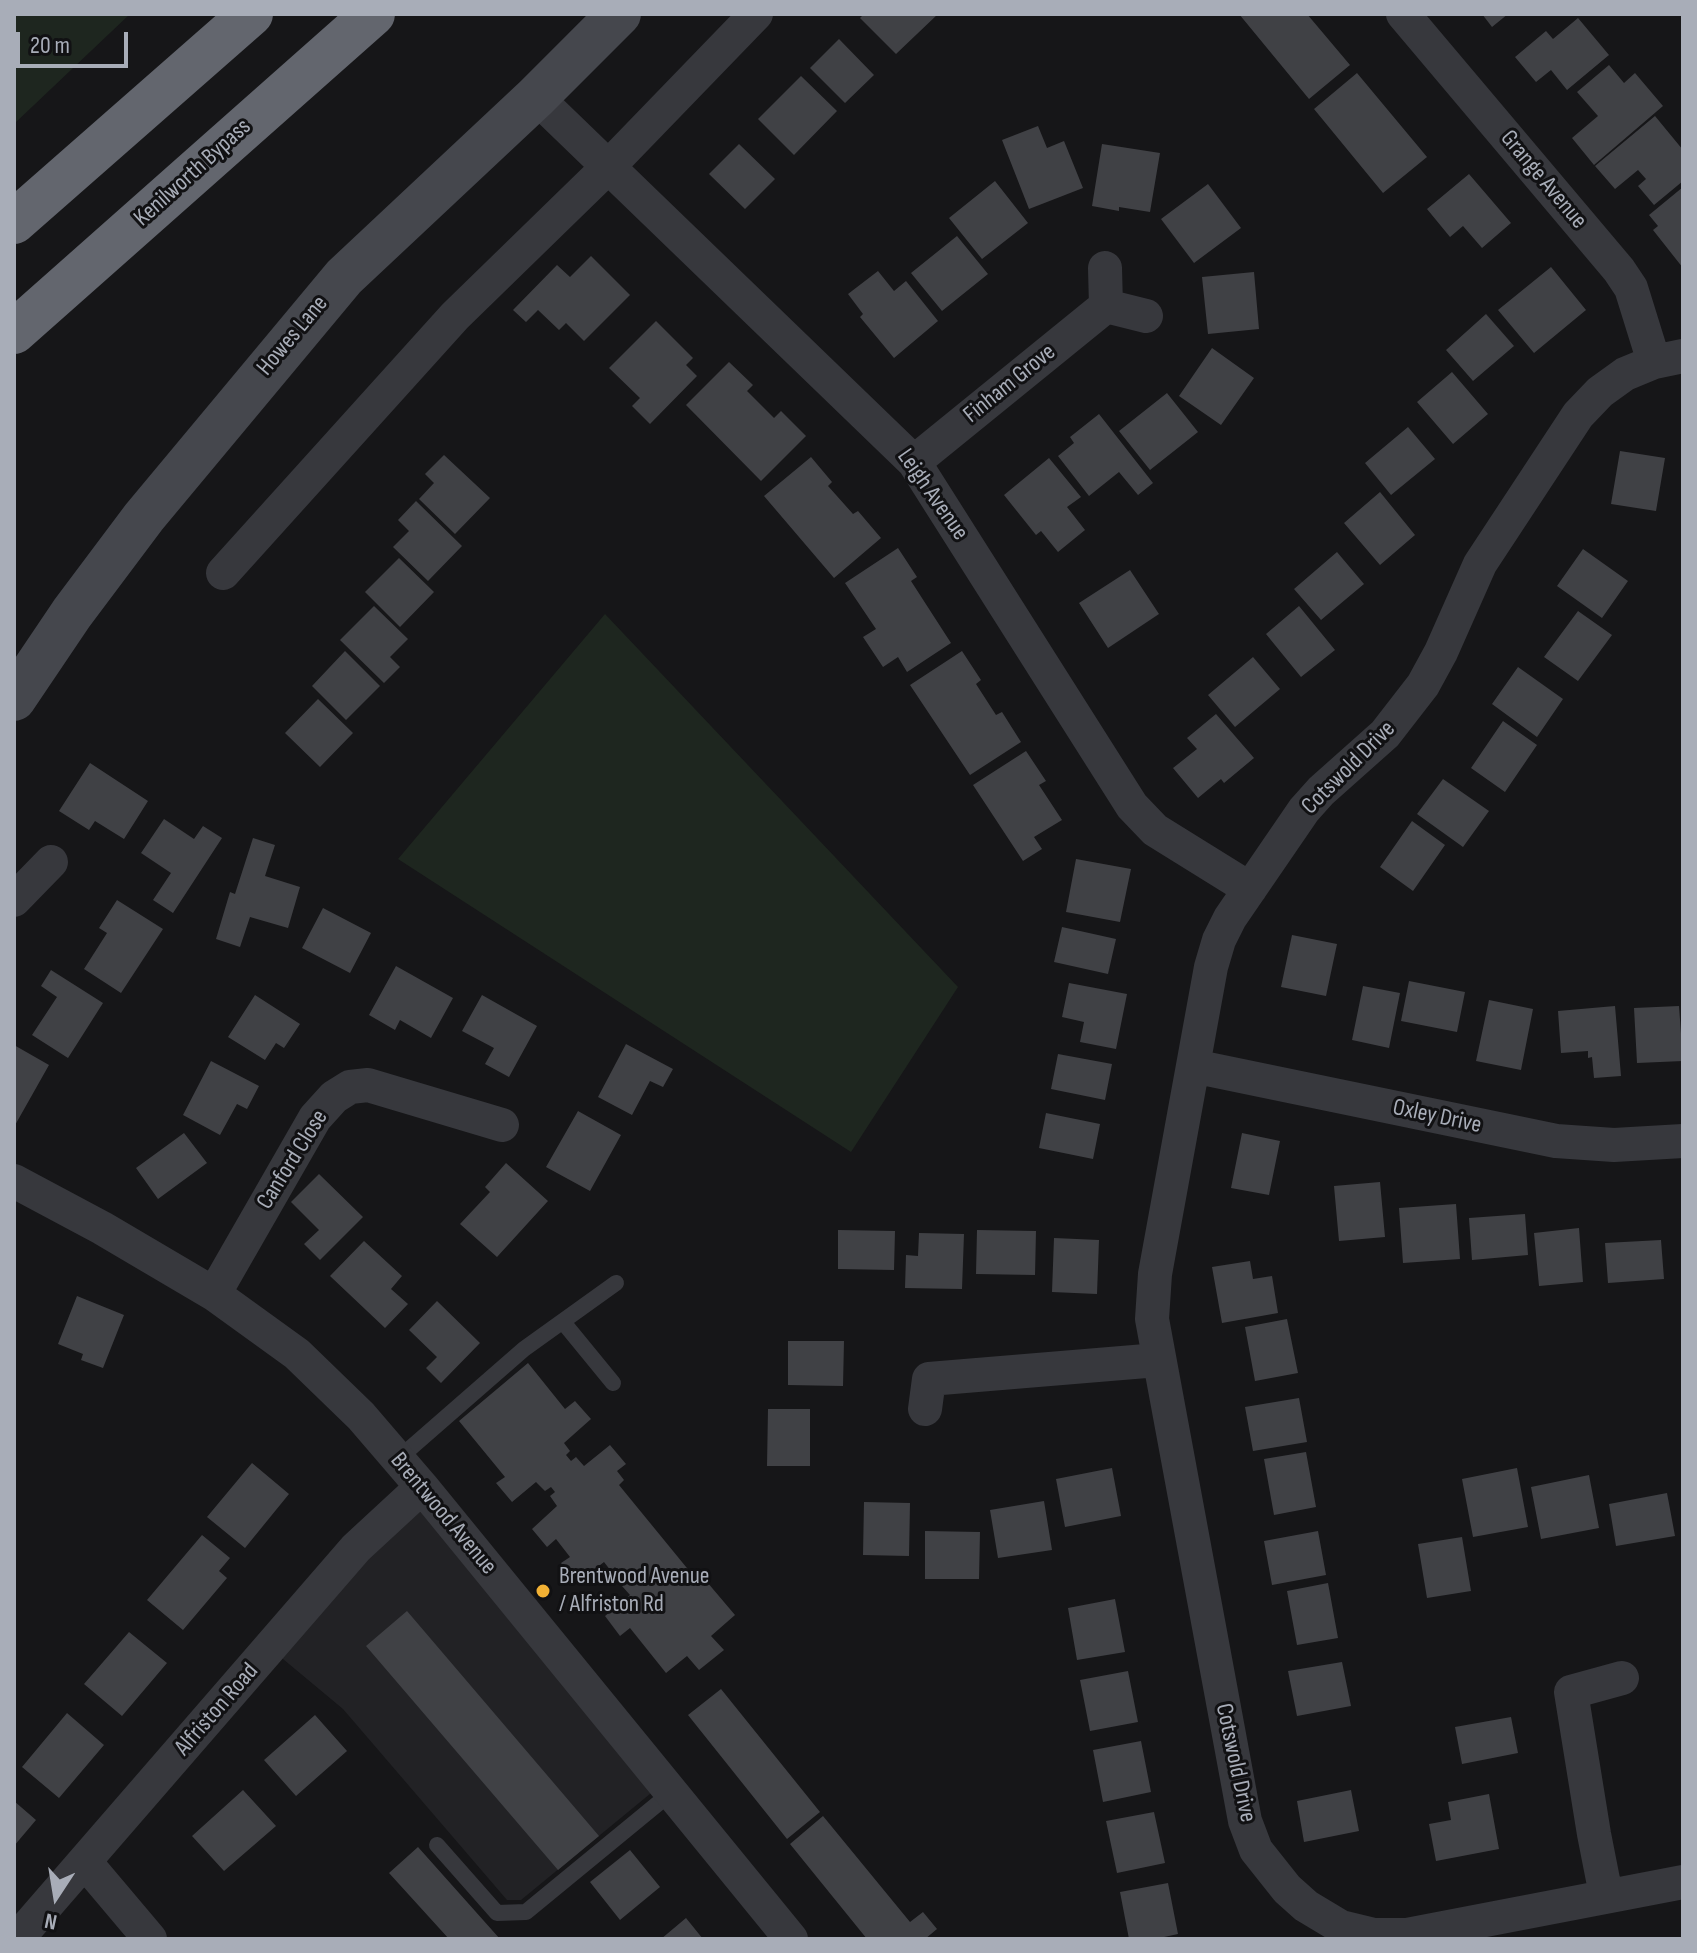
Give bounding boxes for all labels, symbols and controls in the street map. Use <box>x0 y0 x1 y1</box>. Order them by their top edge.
scale bar <box>20 16 132 66</box>
text: 20 m <box>30 31 70 60</box>
street label: Kenilworth Bypass <box>129 113 257 233</box>
street label: Grange Avenue <box>1494 125 1592 235</box>
street label: Howes Lane <box>251 290 335 382</box>
street label: Finham Grove <box>958 338 1062 430</box>
street label: Leigh Avenue <box>890 444 974 546</box>
street label: Cotswold Drive <box>1296 715 1402 821</box>
street label: Oxley Drive <box>1390 1094 1484 1140</box>
street label: Canford Close <box>251 1105 335 1215</box>
street label: Brentwood Avenue <box>384 1447 502 1581</box>
place label: Brentwood Avenue / Alfriston Rd <box>559 1563 709 1619</box>
marker: Brentwood Avenue / Alfriston Rd <box>534 1582 552 1600</box>
street label: Alfriston Road <box>169 1658 265 1762</box>
street label: Cotswold Drive <box>1208 1701 1262 1825</box>
north arrow <box>16 1857 96 1937</box>
text: N <box>42 1907 59 1935</box>

